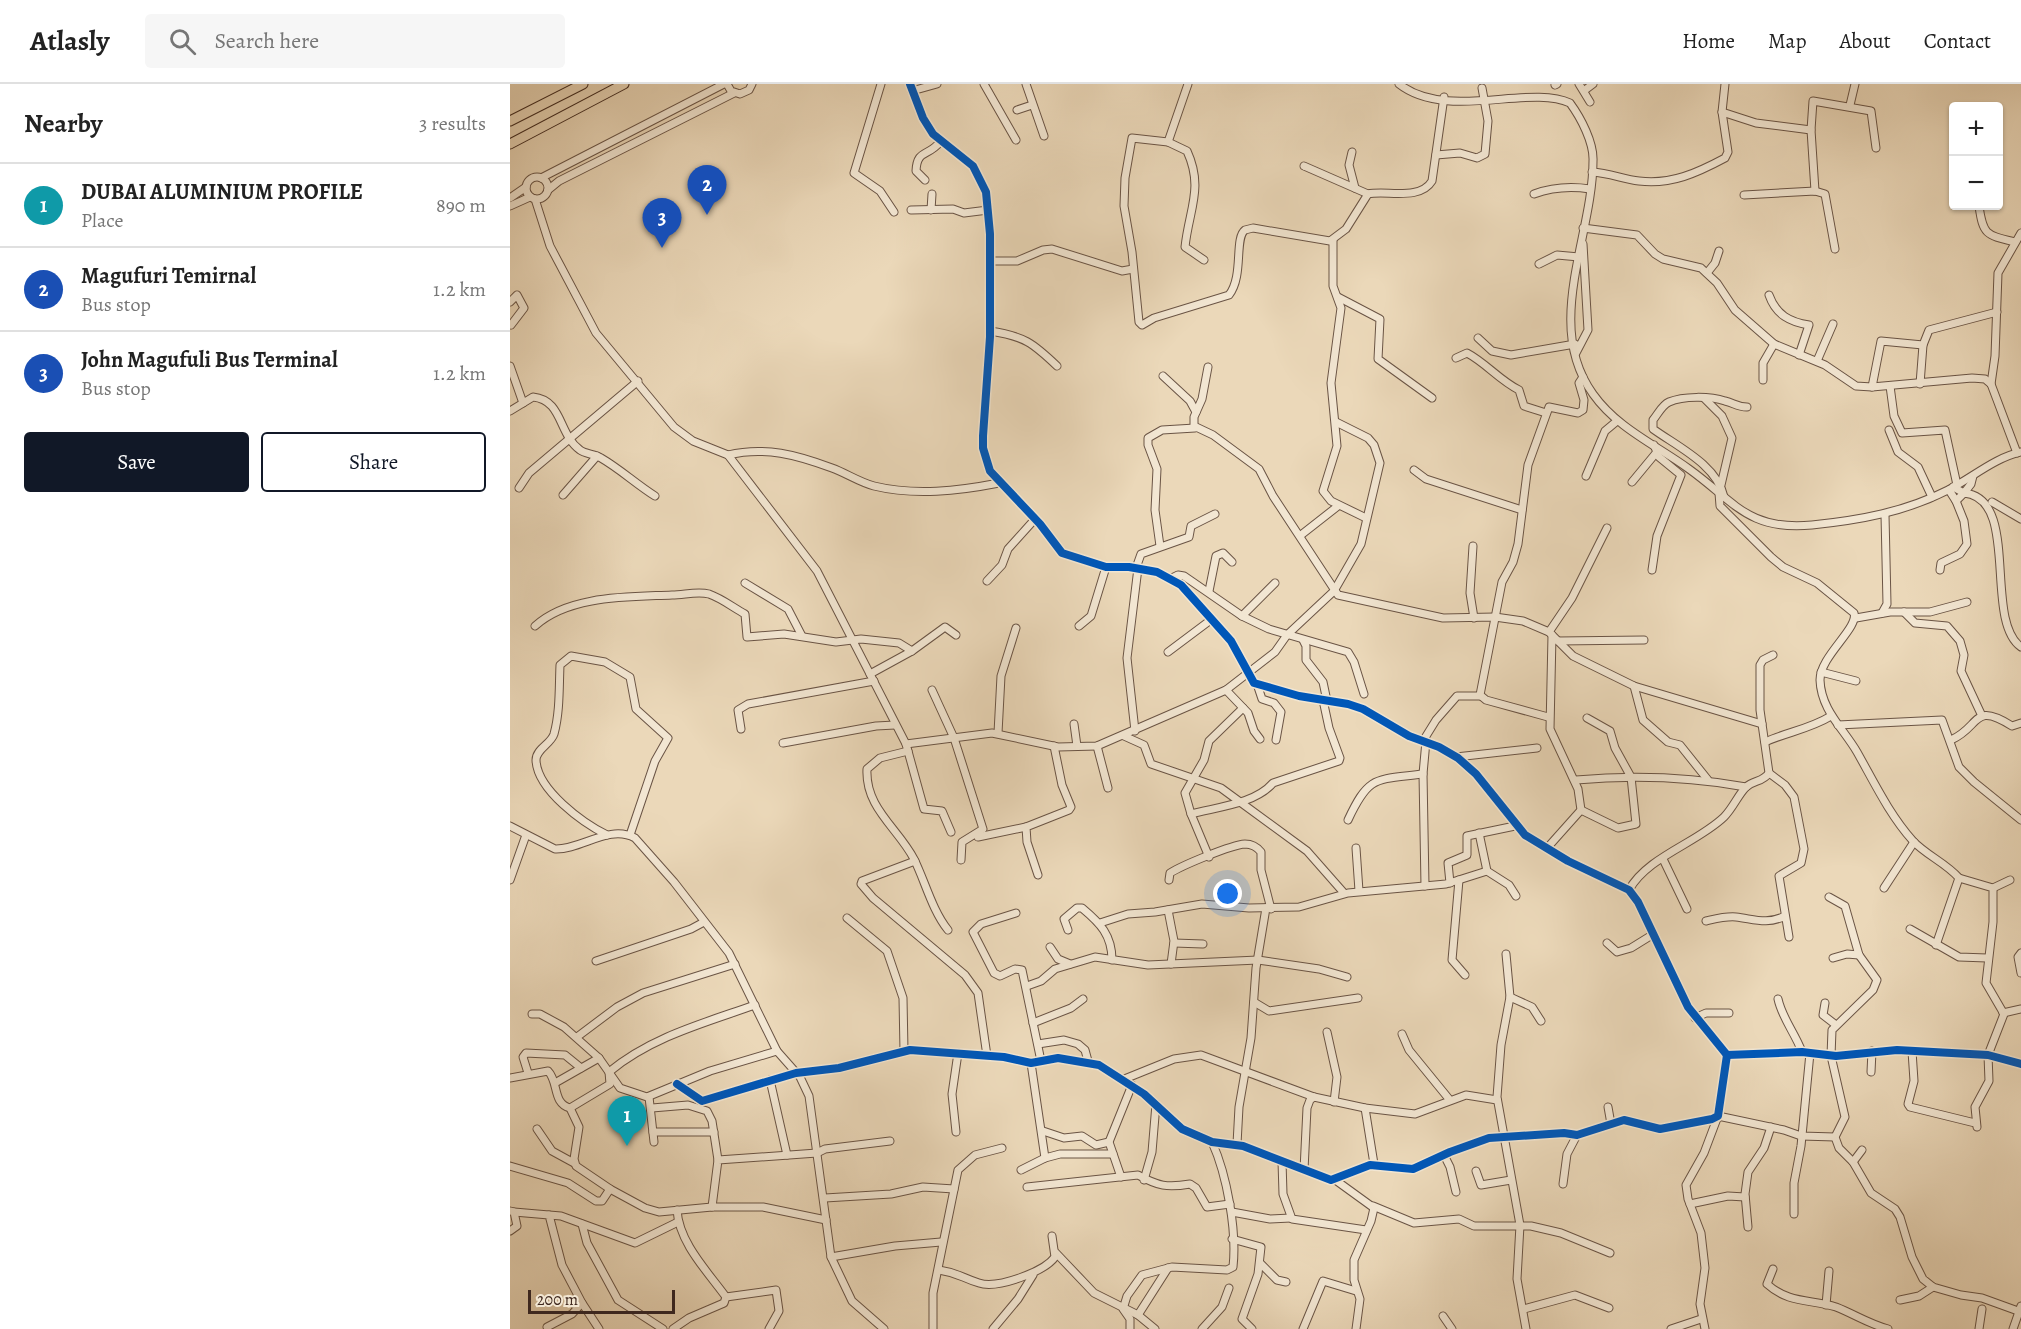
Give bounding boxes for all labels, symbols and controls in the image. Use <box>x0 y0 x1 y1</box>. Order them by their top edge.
search box <box>145 14 565 68</box>
text: Atlasly <box>30 22 109 60</box>
icon: search <box>166 25 199 58</box>
text: Search here <box>214 26 319 56</box>
text: Home <box>1682 27 1735 55</box>
text: Map <box>1768 27 1806 55</box>
text: About <box>1839 27 1891 55</box>
text: Contact <box>1924 27 1991 55</box>
map controls <box>1949 102 2003 210</box>
button: + <box>1949 102 2003 156</box>
text: Nearby <box>24 106 103 141</box>
text: 3 results <box>419 110 486 137</box>
button: − <box>1949 156 2003 210</box>
pin: 2 <box>688 166 726 215</box>
text: DUBAI ALUMINIUM PROFILE <box>81 177 363 207</box>
text: 1 <box>40 192 47 219</box>
text: 890 m <box>436 192 486 219</box>
pin: 3 <box>642 198 682 248</box>
text: Place <box>81 207 123 234</box>
text: Magufuri Temirnal <box>81 261 256 291</box>
text: 2 <box>39 276 48 303</box>
text: 1.2 km <box>433 276 486 303</box>
text: Bus stop <box>81 291 151 318</box>
text: John Magufuli Bus Terminal <box>81 345 338 375</box>
text: 3 <box>39 360 48 387</box>
text: 1.2 km <box>433 360 486 387</box>
text: Bus stop <box>81 375 151 402</box>
button: Save <box>24 432 249 492</box>
button: Share <box>261 432 486 492</box>
your location <box>1213 879 1242 908</box>
pin: 1 <box>608 1096 646 1146</box>
scale bar <box>528 1287 675 1314</box>
text: 200 m <box>537 1289 578 1311</box>

